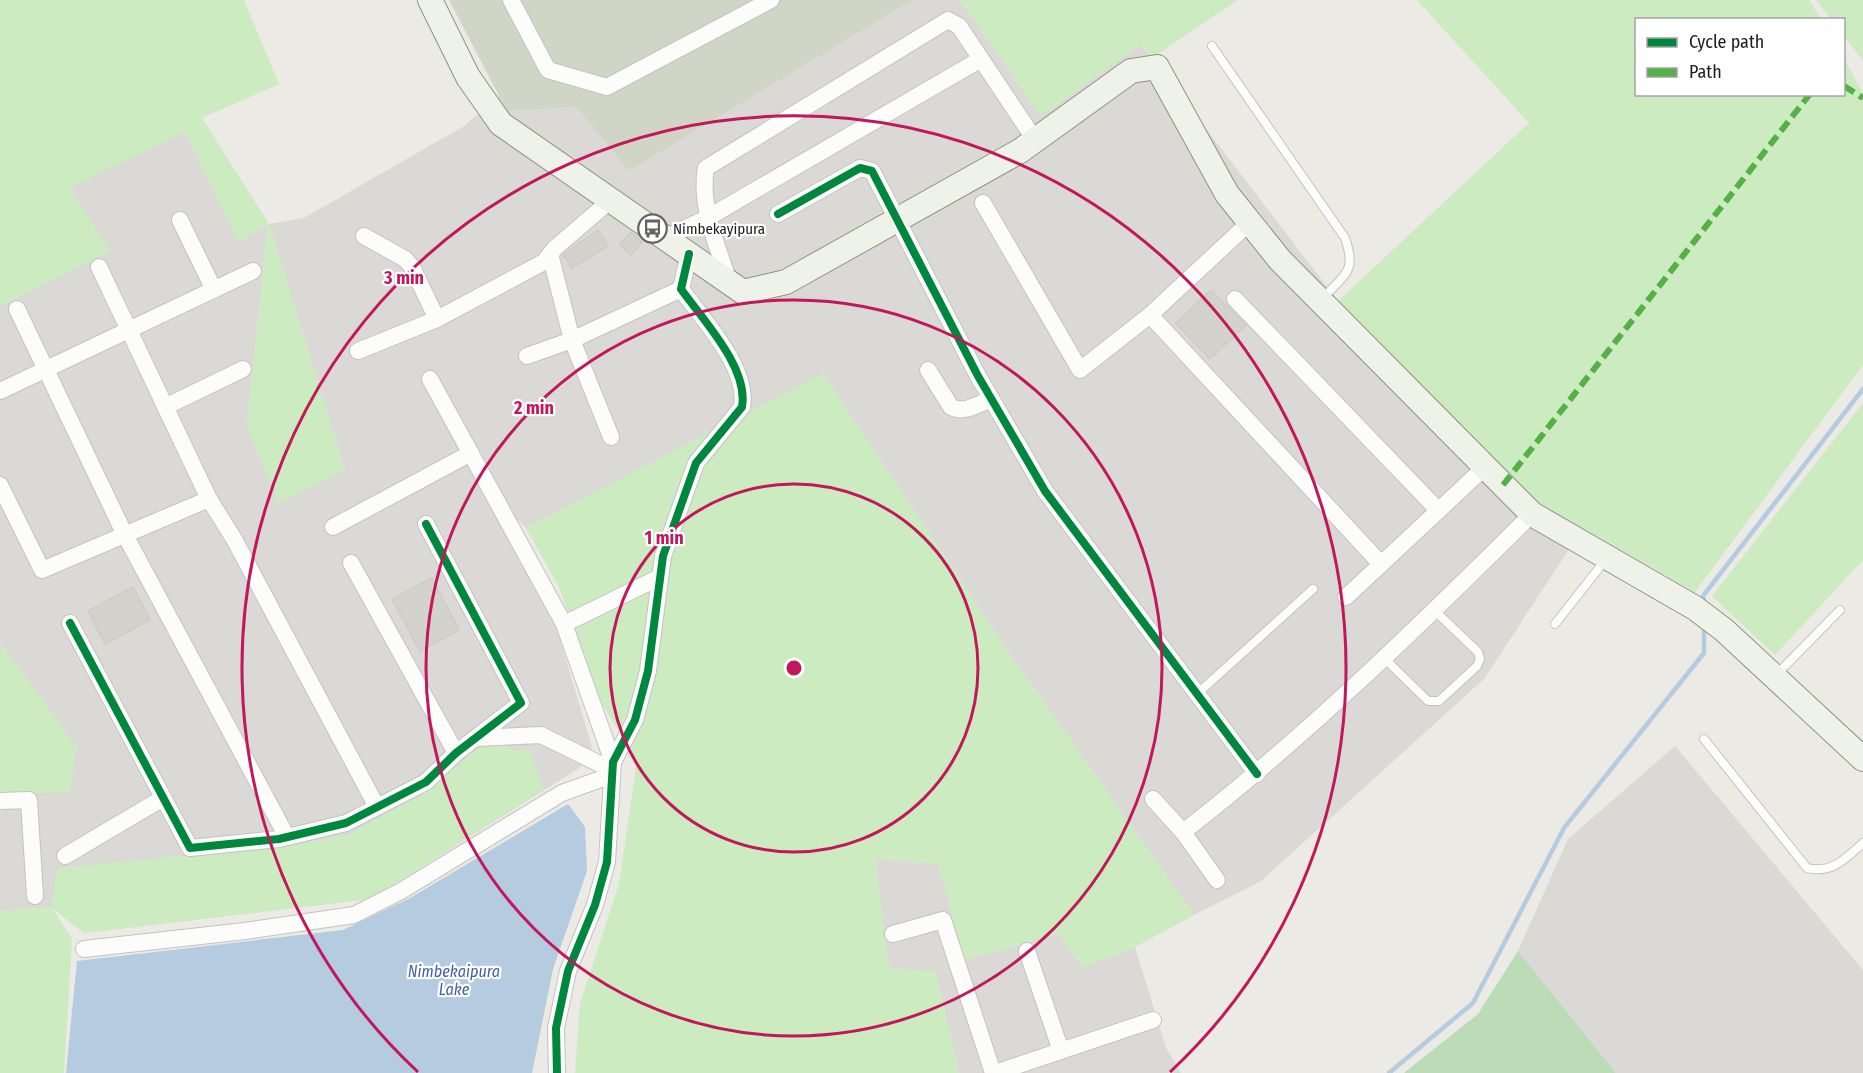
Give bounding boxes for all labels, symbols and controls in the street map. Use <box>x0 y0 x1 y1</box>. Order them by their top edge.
legend <box>1635 18 1845 96</box>
text: Cycle path <box>1689 31 1764 53</box>
text: Path <box>1689 61 1722 83</box>
bus stop icon: Nimbekayipura <box>636 213 668 245</box>
place label: Nimbekayipura <box>673 220 765 238</box>
text: 3 min <box>383 267 424 289</box>
text: 2 min <box>513 397 554 419</box>
text: 1 min <box>644 527 684 549</box>
centre of rings <box>784 658 804 678</box>
water label: Nimbekaipura Lake <box>408 962 500 999</box>

